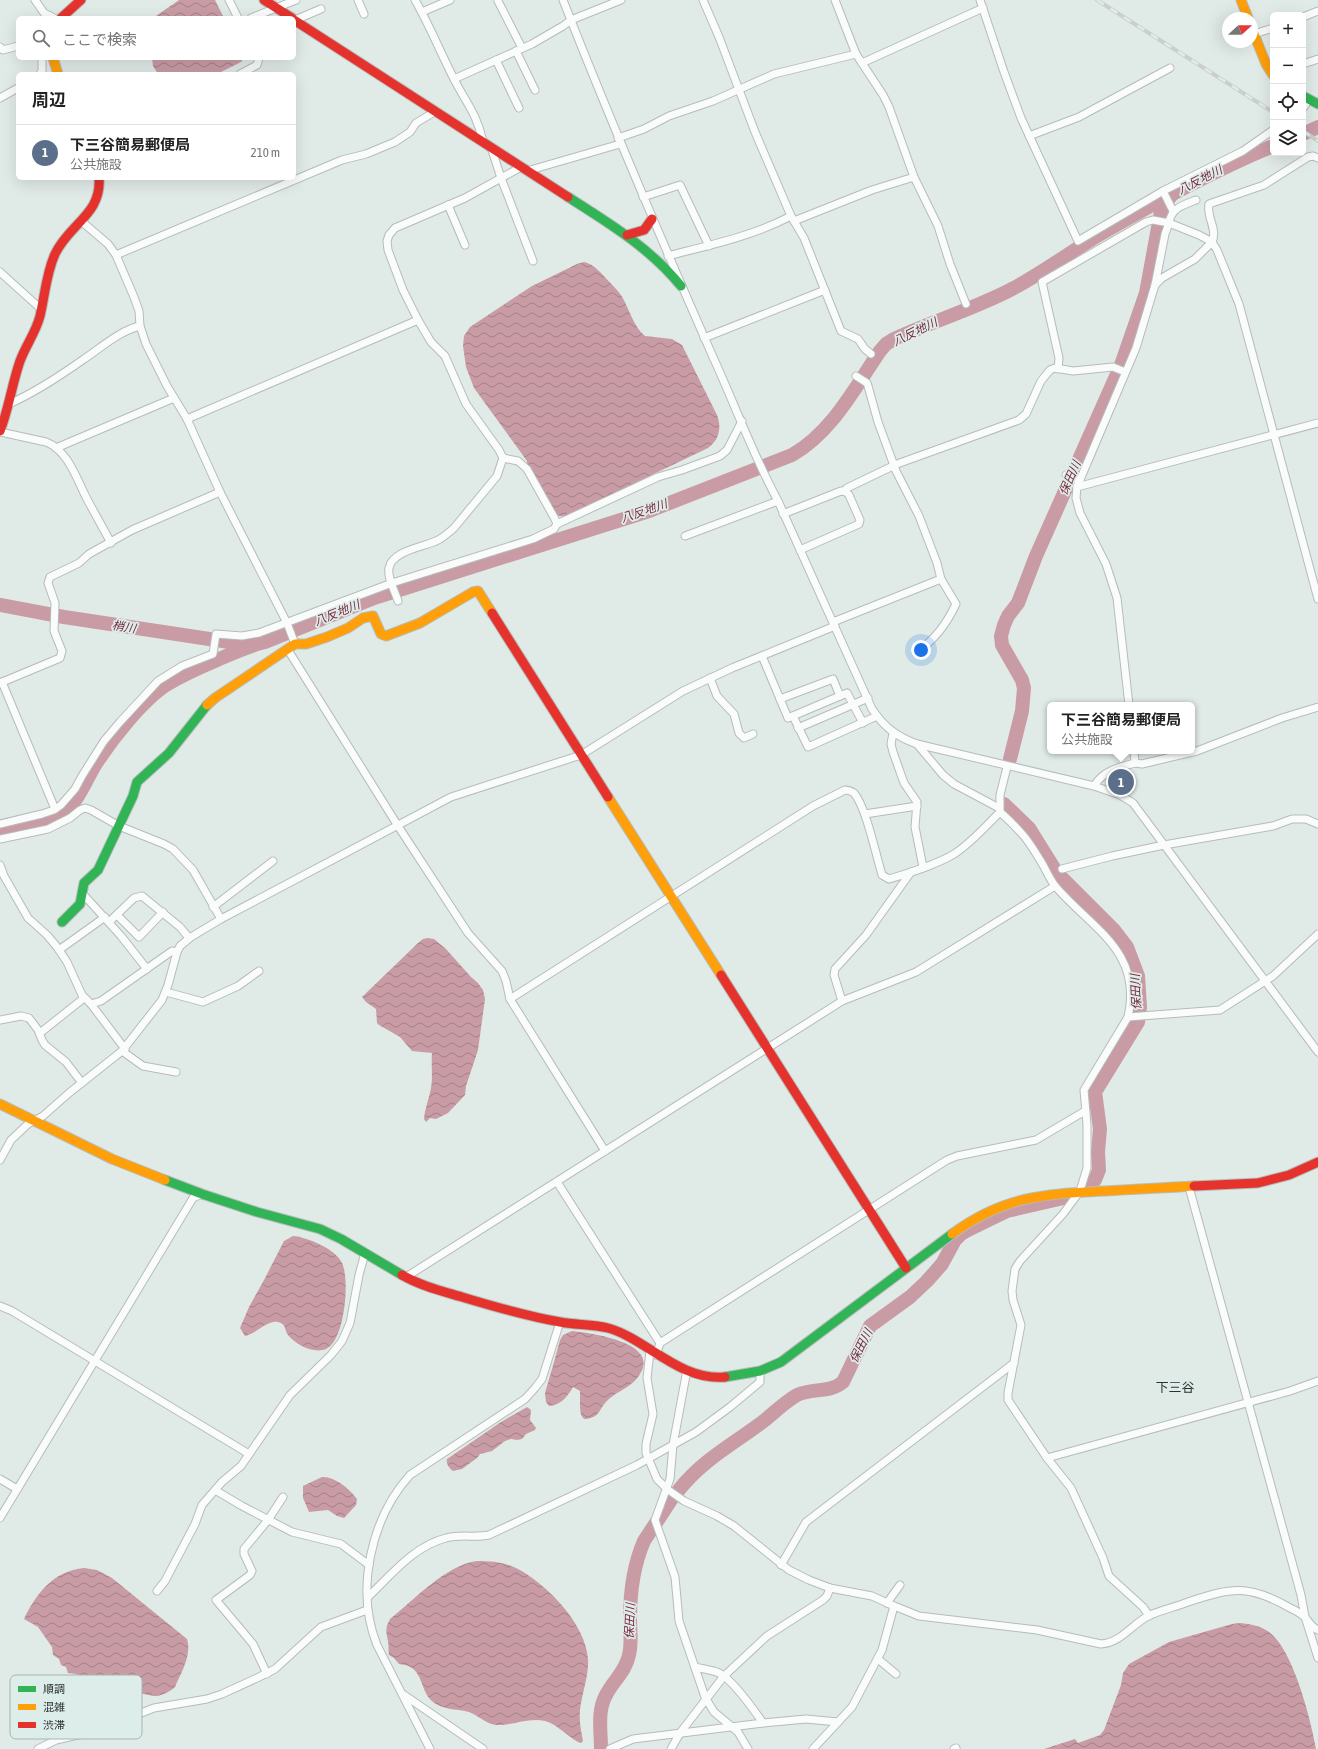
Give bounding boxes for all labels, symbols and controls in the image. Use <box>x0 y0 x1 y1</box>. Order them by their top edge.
north arrow <box>1222 12 1258 48</box>
map controls <box>1270 12 1306 156</box>
button: + <box>1270 12 1306 48</box>
search box <box>16 16 296 60</box>
icon: search <box>30 27 52 49</box>
text: ここで検索 <box>62 31 137 48</box>
button: − <box>1270 48 1306 84</box>
button: locate <box>1270 84 1306 120</box>
text: 周辺 <box>32 90 66 110</box>
button: layers <box>1270 120 1306 156</box>
text: 下三谷簡易郵便局 <box>70 136 190 153</box>
text: 1 <box>42 145 48 160</box>
text: 210 m <box>251 145 280 160</box>
text: 公共施設 <box>70 157 122 172</box>
water label: 八反地川 <box>1175 162 1226 197</box>
water label: 八反地川 <box>890 314 941 349</box>
water label: 保田川 <box>1056 457 1085 497</box>
water label: 八反地川 <box>619 496 671 525</box>
water label: 八反地川 <box>312 597 364 628</box>
water label: 梢川 <box>111 618 139 636</box>
your location <box>911 640 931 660</box>
popup <box>1047 702 1195 754</box>
text: 下三谷簡易郵便局 <box>1061 711 1181 728</box>
text: 公共施設 <box>1061 732 1113 747</box>
pin: 1 <box>1108 767 1134 797</box>
water label: 保田川 <box>1128 972 1144 1010</box>
water label: 保田川 <box>847 1325 876 1365</box>
district label: 下三谷 <box>1155 1380 1195 1395</box>
water label: 保田川 <box>622 1601 638 1639</box>
legend <box>10 1675 142 1739</box>
text: 順調 <box>43 1683 65 1695</box>
text: 混雑 <box>43 1701 65 1713</box>
text: 渋滞 <box>43 1719 65 1731</box>

